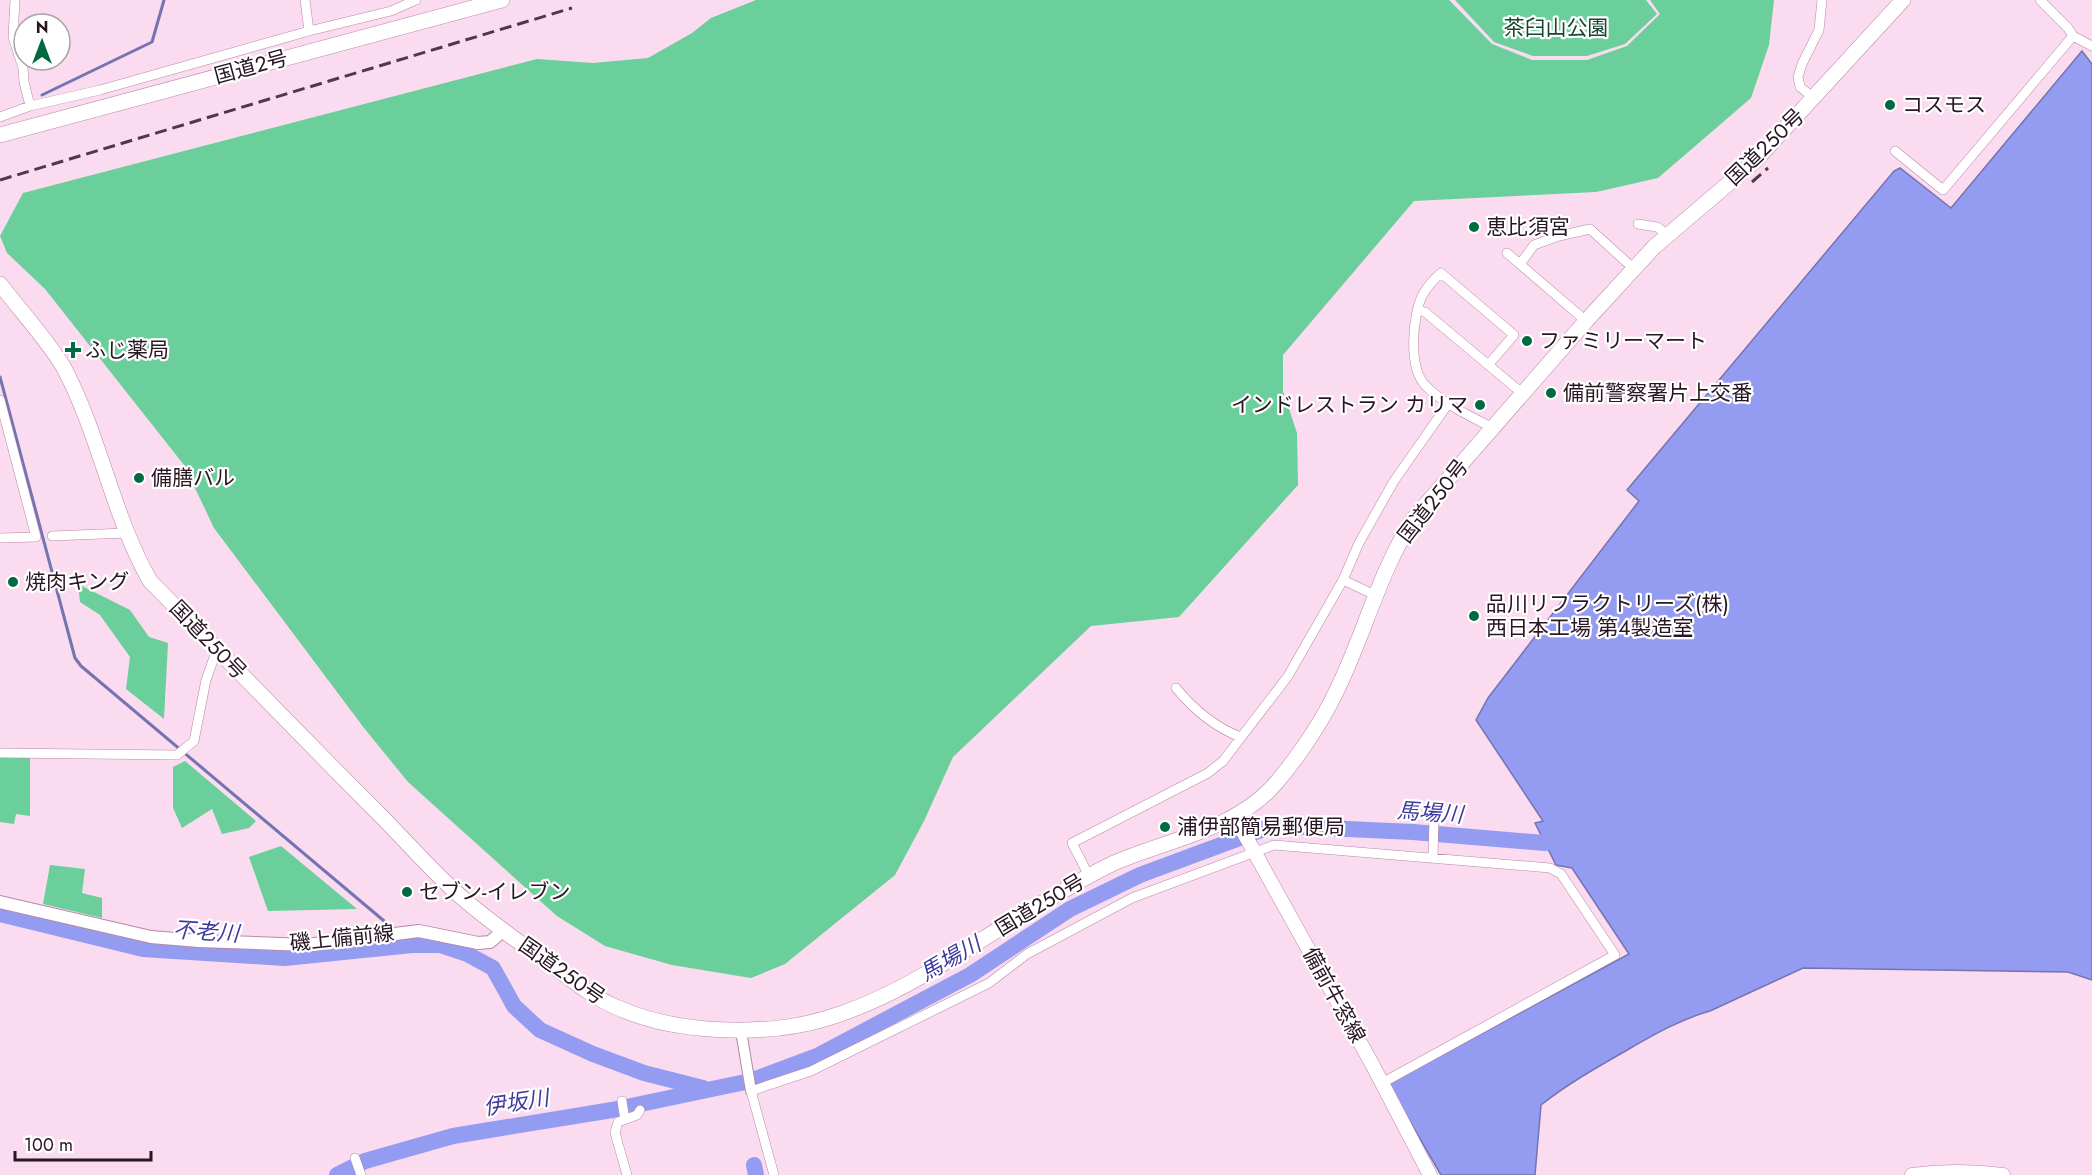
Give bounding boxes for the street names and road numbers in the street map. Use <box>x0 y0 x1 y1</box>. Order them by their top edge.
street label: 国道2号 <box>211 43 291 91</box>
street label: 国道250号 <box>1719 102 1811 192</box>
street label: 国道250号 <box>1391 453 1475 549</box>
street label: 国道250号 <box>163 594 253 686</box>
street label: 国道250号 <box>990 867 1090 943</box>
street label: 磯上備前線 <box>288 918 396 958</box>
street label: 国道250号 <box>513 930 611 1012</box>
street label: 備前牛窓線 <box>1295 942 1373 1048</box>

